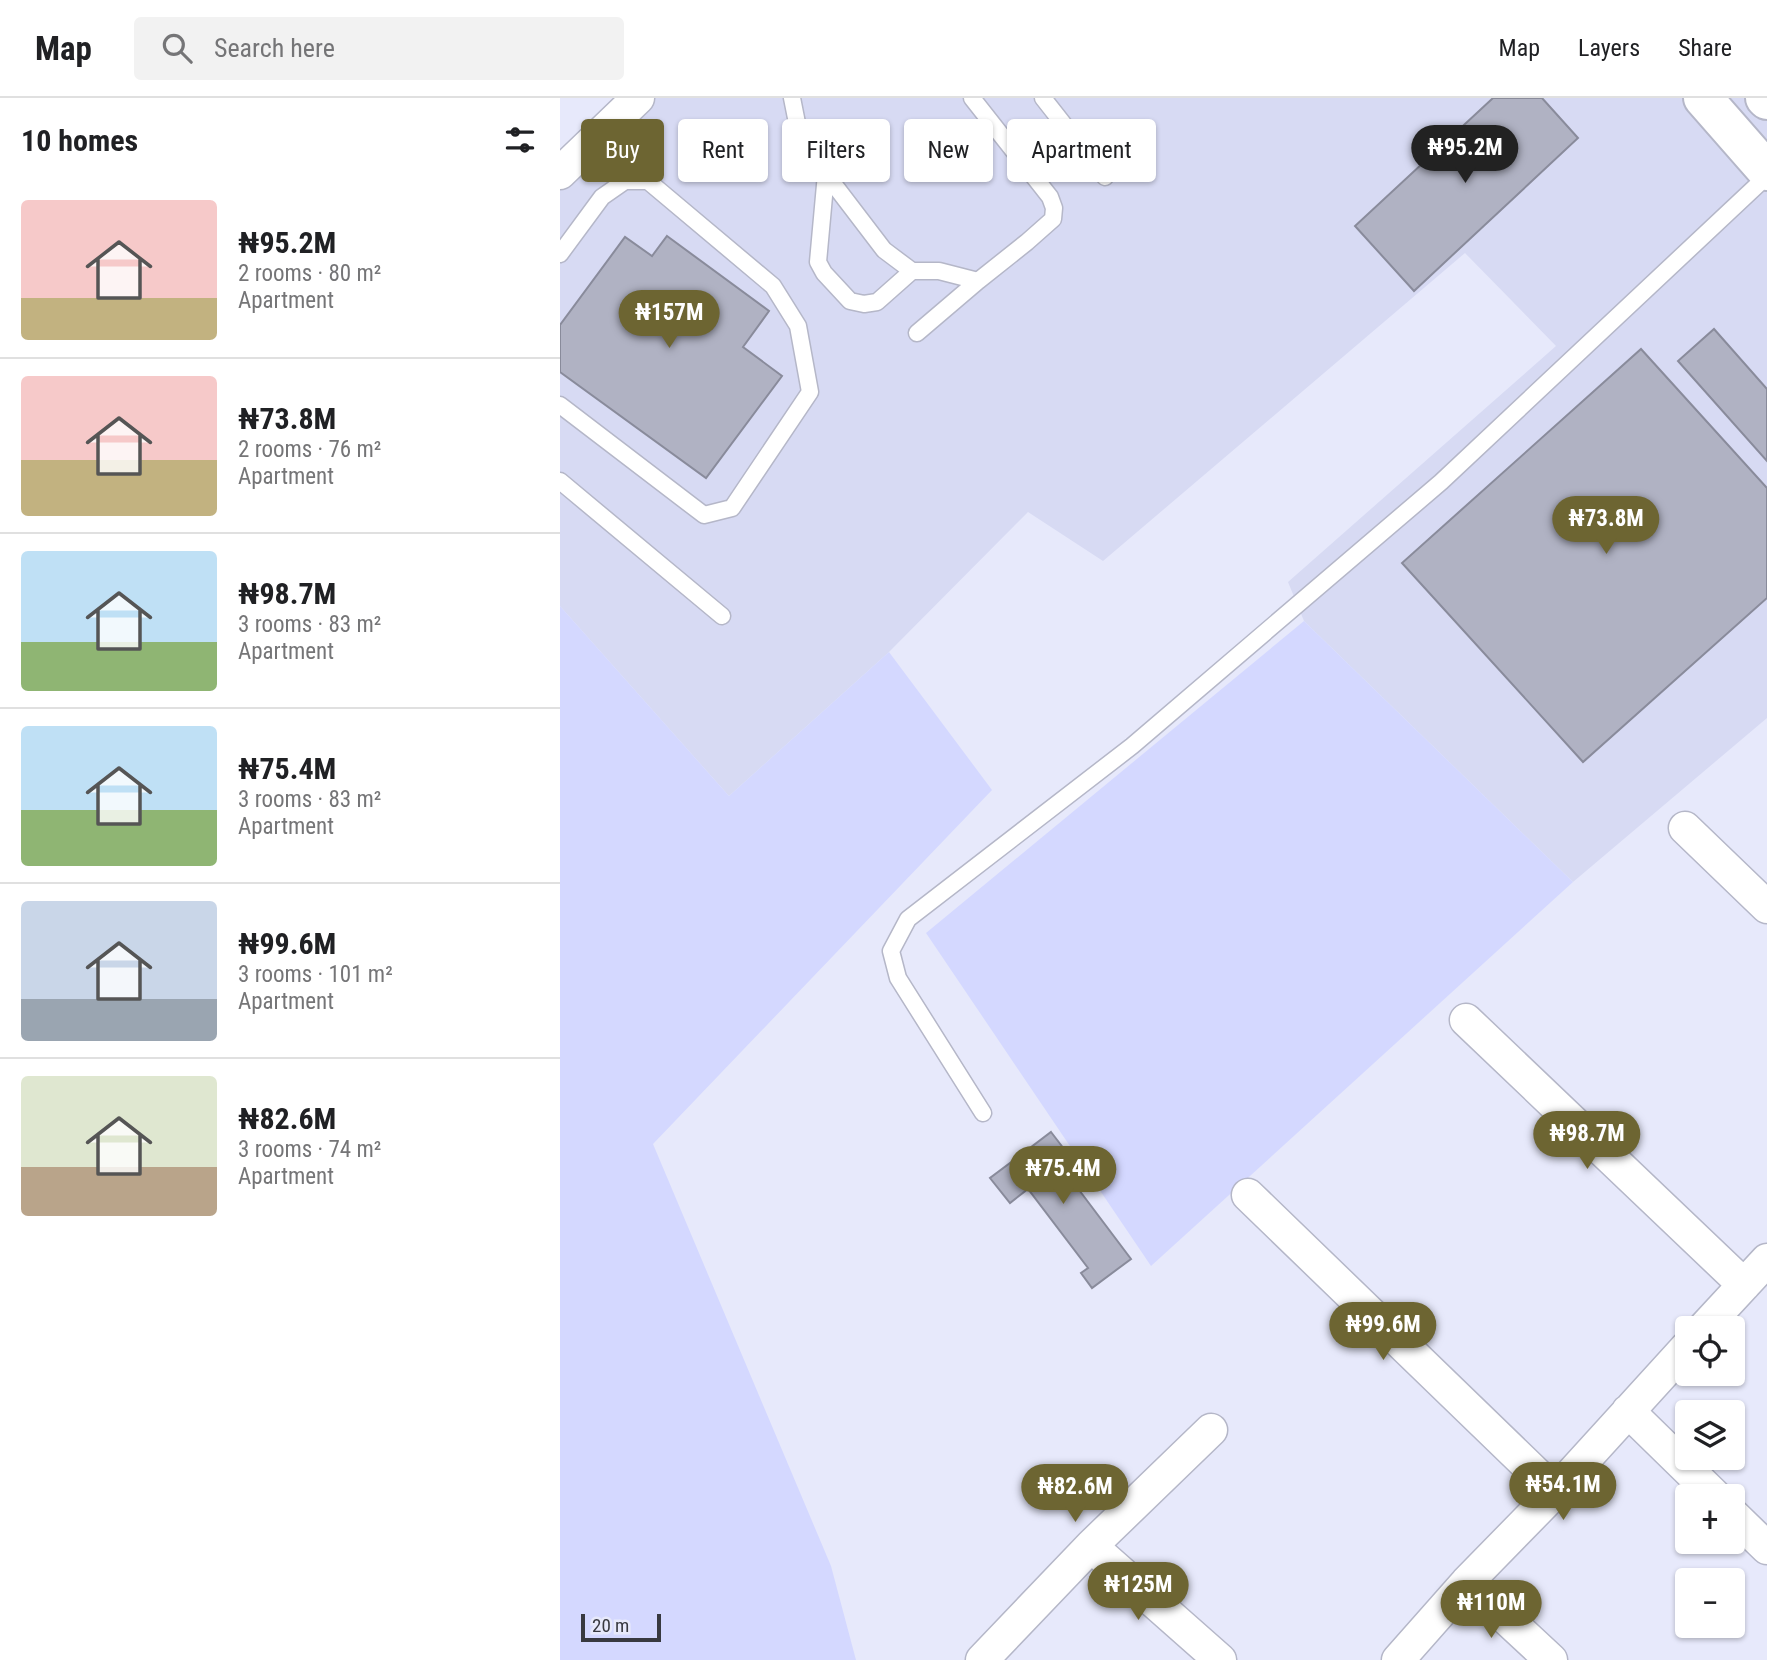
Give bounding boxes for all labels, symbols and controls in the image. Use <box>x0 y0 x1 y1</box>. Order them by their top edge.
search box <box>134 17 624 80</box>
text: Map <box>35 29 92 68</box>
icon: search <box>158 29 196 67</box>
text: Search here <box>214 33 335 63</box>
text: Map <box>1499 34 1540 62</box>
text: Layers <box>1578 34 1640 62</box>
text: Share <box>1678 34 1732 62</box>
chip: Buy <box>581 119 664 182</box>
chip: Rent <box>678 119 768 182</box>
chip: Filters <box>782 119 890 182</box>
chip: New <box>904 119 993 182</box>
chip: Apartment <box>1007 119 1156 182</box>
icon: filters <box>501 121 539 159</box>
text: 10 homes <box>21 123 138 158</box>
pin: ₦95.2M <box>1408 126 1522 185</box>
text: ₦95.2M <box>1427 134 1503 161</box>
text: ₦95.2M <box>238 225 336 260</box>
icon: home <box>77 228 161 312</box>
text: 2 rooms · 80 m² <box>238 260 381 287</box>
text: Apartment <box>238 287 334 314</box>
pin: ₦157M <box>620 290 718 350</box>
text: ₦157M <box>635 299 703 326</box>
text: ₦73.8M <box>238 401 336 436</box>
icon: home <box>77 404 161 488</box>
text: 2 rooms · 76 m² <box>238 436 381 463</box>
text: Apartment <box>238 463 334 490</box>
pin: ₦73.8M <box>1549 496 1663 556</box>
text: ₦73.8M <box>1568 505 1644 532</box>
text: ₦98.7M <box>238 576 336 611</box>
icon: home <box>77 579 161 663</box>
text: 3 rooms · 83 m² <box>238 611 381 638</box>
text: Apartment <box>238 638 334 665</box>
text: ₦75.4M <box>238 751 336 786</box>
icon: home <box>77 754 161 838</box>
text: 3 rooms · 83 m² <box>238 786 381 813</box>
text: Apartment <box>238 813 334 840</box>
text: ₦99.6M <box>238 926 336 961</box>
icon: home <box>77 929 161 1013</box>
text: 3 rooms · 101 m² <box>238 961 393 988</box>
text: Apartment <box>238 988 334 1015</box>
text: ₦82.6M <box>238 1101 336 1136</box>
icon: home <box>77 1104 161 1188</box>
pin: ₦98.7M <box>1530 1112 1644 1171</box>
text: ₦98.7M <box>1549 1120 1625 1147</box>
text: 3 rooms · 74 m² <box>238 1136 381 1163</box>
pin: ₦75.4M <box>1006 1146 1120 1206</box>
text: ₦75.4M <box>1025 1155 1101 1182</box>
text: Apartment <box>238 1163 334 1190</box>
pin: ₦99.6M <box>1326 1302 1440 1362</box>
text: ₦99.6M <box>1345 1311 1421 1338</box>
map controls <box>1675 1316 1745 1638</box>
button: locate <box>1675 1316 1745 1386</box>
button: layers <box>1675 1400 1745 1470</box>
pin: ₦54.1M <box>1506 1462 1620 1522</box>
pin: ₦82.6M <box>1018 1464 1132 1524</box>
text: ₦54.1M <box>1525 1471 1601 1498</box>
text: ₦82.6M <box>1037 1473 1113 1500</box>
button: + <box>1675 1484 1745 1554</box>
pin: ₦125M <box>1089 1562 1187 1622</box>
button: − <box>1675 1568 1745 1638</box>
text: ₦125M <box>1104 1571 1172 1598</box>
pin: ₦110M <box>1442 1580 1540 1640</box>
text: ₦110M <box>1457 1589 1525 1616</box>
scale bar <box>581 1611 662 1643</box>
text: 20 m <box>592 1614 629 1637</box>

